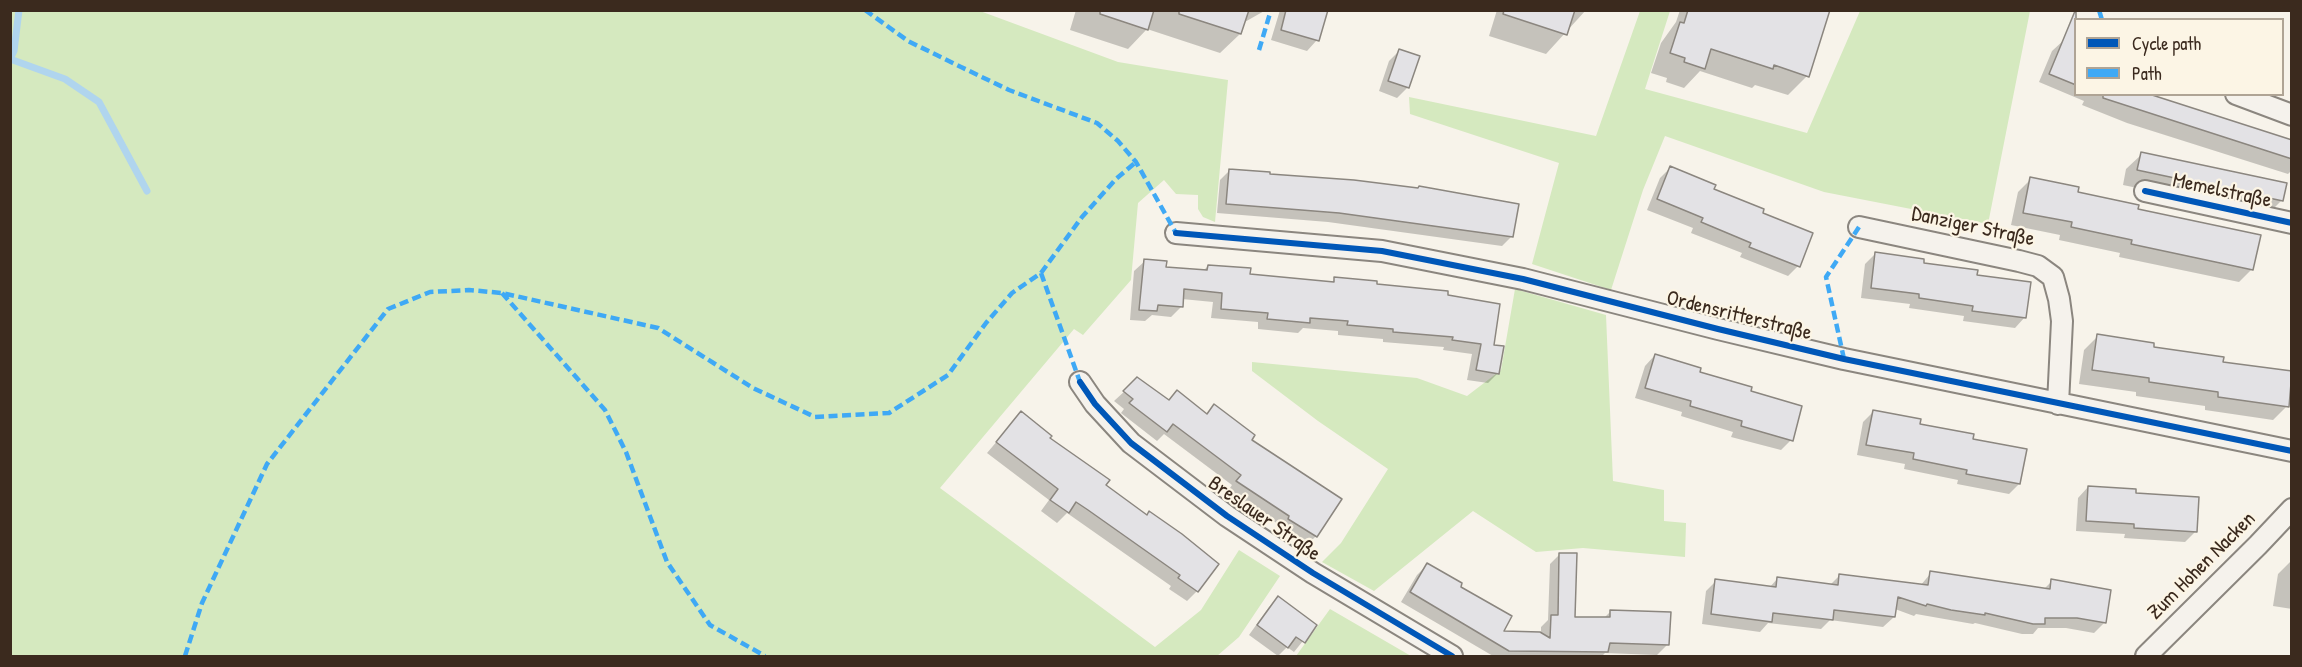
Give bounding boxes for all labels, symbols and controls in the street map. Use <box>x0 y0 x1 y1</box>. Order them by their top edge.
legend <box>2074 18 2284 96</box>
text: Cycle path <box>2132 31 2201 56</box>
text: Path <box>2132 61 2161 86</box>
street label: Memelstraße <box>2170 168 2274 214</box>
street label: Danziger Straße <box>1909 202 2037 252</box>
street label: Ordensritterstraße <box>1664 286 1814 346</box>
street label: Breslauer Straße <box>1203 471 1325 567</box>
street label: Zum Hohen Nacken <box>2143 507 2261 625</box>

